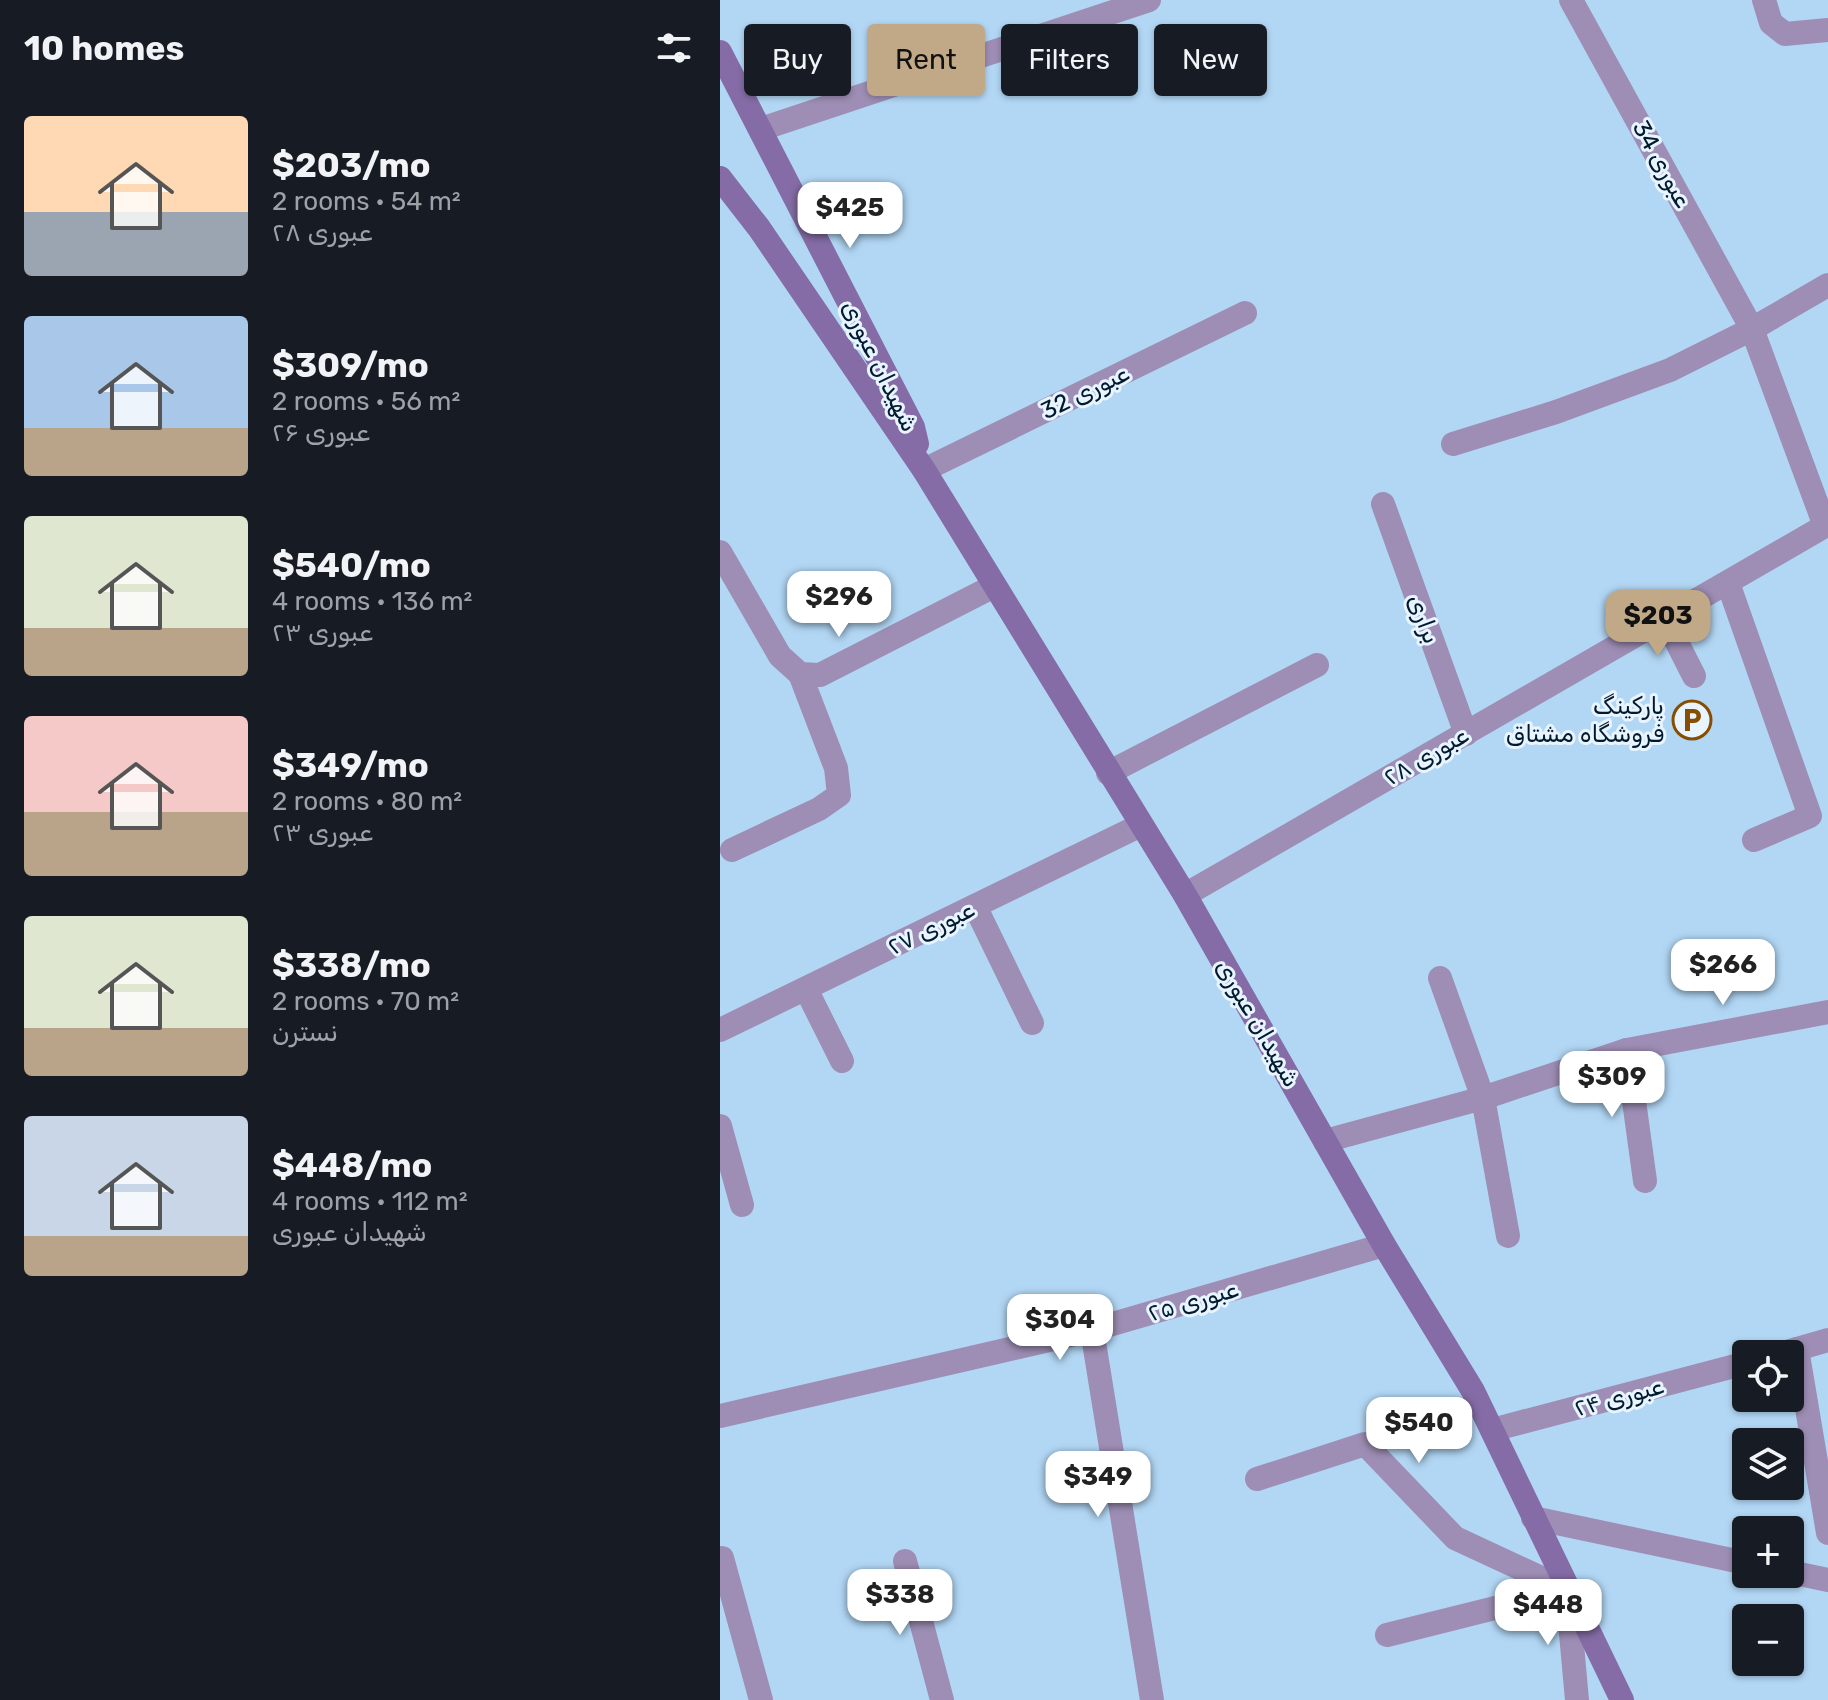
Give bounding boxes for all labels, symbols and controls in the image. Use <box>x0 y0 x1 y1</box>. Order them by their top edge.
chip: Buy <box>744 24 851 96</box>
chip: Rent <box>867 24 985 96</box>
chip: Filters <box>1001 24 1138 96</box>
chip: New <box>1154 24 1267 96</box>
icon: filters <box>652 26 696 70</box>
text: 10 homes <box>24 28 184 69</box>
street label: عبوری 34 <box>1627 116 1697 212</box>
text: $203/mo <box>272 145 431 186</box>
icon: home <box>88 148 184 244</box>
pin: $425 <box>803 182 897 250</box>
text: 2 rooms · 54 m² <box>272 186 461 217</box>
text: $425 <box>816 192 884 223</box>
text: عبوری ۲۸ <box>272 217 373 248</box>
street label: شهیدان عبوری <box>836 296 924 436</box>
text: $309/mo <box>272 345 429 386</box>
icon: home <box>88 348 184 444</box>
street label: عبوری 32 <box>1036 359 1134 425</box>
text: 2 rooms · 56 m² <box>272 386 460 417</box>
text: عبوری ۲۶ <box>272 417 370 448</box>
text: $540/mo <box>272 545 431 586</box>
icon: home <box>88 548 184 644</box>
pin: $296 <box>792 571 886 639</box>
text: $296 <box>805 581 873 612</box>
text: 4 rooms · 136 m² <box>272 586 472 617</box>
pin: $203 <box>1611 590 1705 658</box>
street label: براری <box>1402 591 1446 647</box>
text: $203 <box>1623 600 1693 631</box>
text: عبوری ۲۳ <box>272 617 373 648</box>
place label: پارکینگ فروشگاه مشتاق <box>1506 692 1664 748</box>
parking icon: پارکینگ فروشگاه مشتاق <box>1671 699 1713 741</box>
street label: عبوری ۲۸ <box>1379 721 1473 791</box>
text: $349/mo <box>272 745 429 786</box>
icon: home <box>88 748 184 844</box>
text: 2 rooms · 80 m² <box>272 786 462 817</box>
text: عبوری ۲۳ <box>272 817 373 848</box>
street label: عبوری ۲۷ <box>883 895 979 961</box>
pin: $266 <box>1676 939 1770 1007</box>
text: $338/mo <box>272 945 431 986</box>
icon: home <box>88 948 184 1044</box>
text: $266 <box>1689 949 1757 980</box>
street label: شهیدان عبوری <box>1210 954 1306 1092</box>
text: 2 rooms · 70 m² <box>272 986 459 1017</box>
text: نسترن <box>272 1017 338 1048</box>
pin: $309 <box>1565 1051 1659 1119</box>
text: $309 <box>1578 1061 1646 1092</box>
text: $448/mo <box>272 1145 432 1186</box>
icon: home <box>88 1148 184 1244</box>
text: 4 rooms · 112 m² <box>272 1186 468 1217</box>
text: شهیدان عبوری <box>272 1217 427 1248</box>
street label: عبوری ۲۵ <box>1145 1275 1241 1327</box>
pin: $304 <box>1013 1294 1107 1362</box>
text: $304 <box>1025 1304 1095 1335</box>
map controls <box>1732 1340 1804 1676</box>
button: locate <box>1732 1340 1804 1412</box>
street label: عبوری ۲۴ <box>1571 1372 1667 1422</box>
pin: $540 <box>1372 1397 1466 1465</box>
text: $540 <box>1384 1407 1454 1438</box>
button: layers <box>1732 1428 1804 1500</box>
pin: $349 <box>1051 1451 1145 1519</box>
text: $349 <box>1064 1461 1132 1492</box>
button: + <box>1732 1516 1804 1588</box>
pin: $338 <box>853 1569 947 1637</box>
text: $338 <box>865 1579 935 1610</box>
pin: $448 <box>1501 1579 1595 1647</box>
text: $448 <box>1513 1589 1583 1620</box>
button: − <box>1732 1604 1804 1676</box>

